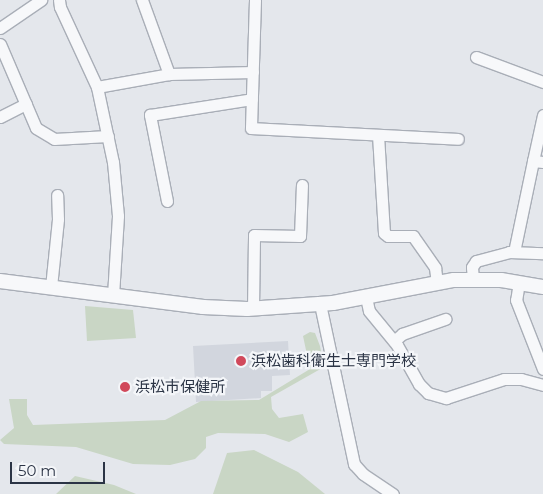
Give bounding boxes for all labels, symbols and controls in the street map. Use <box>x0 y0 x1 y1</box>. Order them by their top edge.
place label: 浜松歯科衛生士専門学校 <box>251 352 416 370</box>
marker: 浜松歯科衛生士専門学校 <box>235 355 247 367</box>
place label: 浜松市保健所 <box>135 378 225 396</box>
marker: 浜松市保健所 <box>119 381 131 393</box>
scale bar <box>12 452 108 484</box>
text: 50 m <box>18 461 56 480</box>

